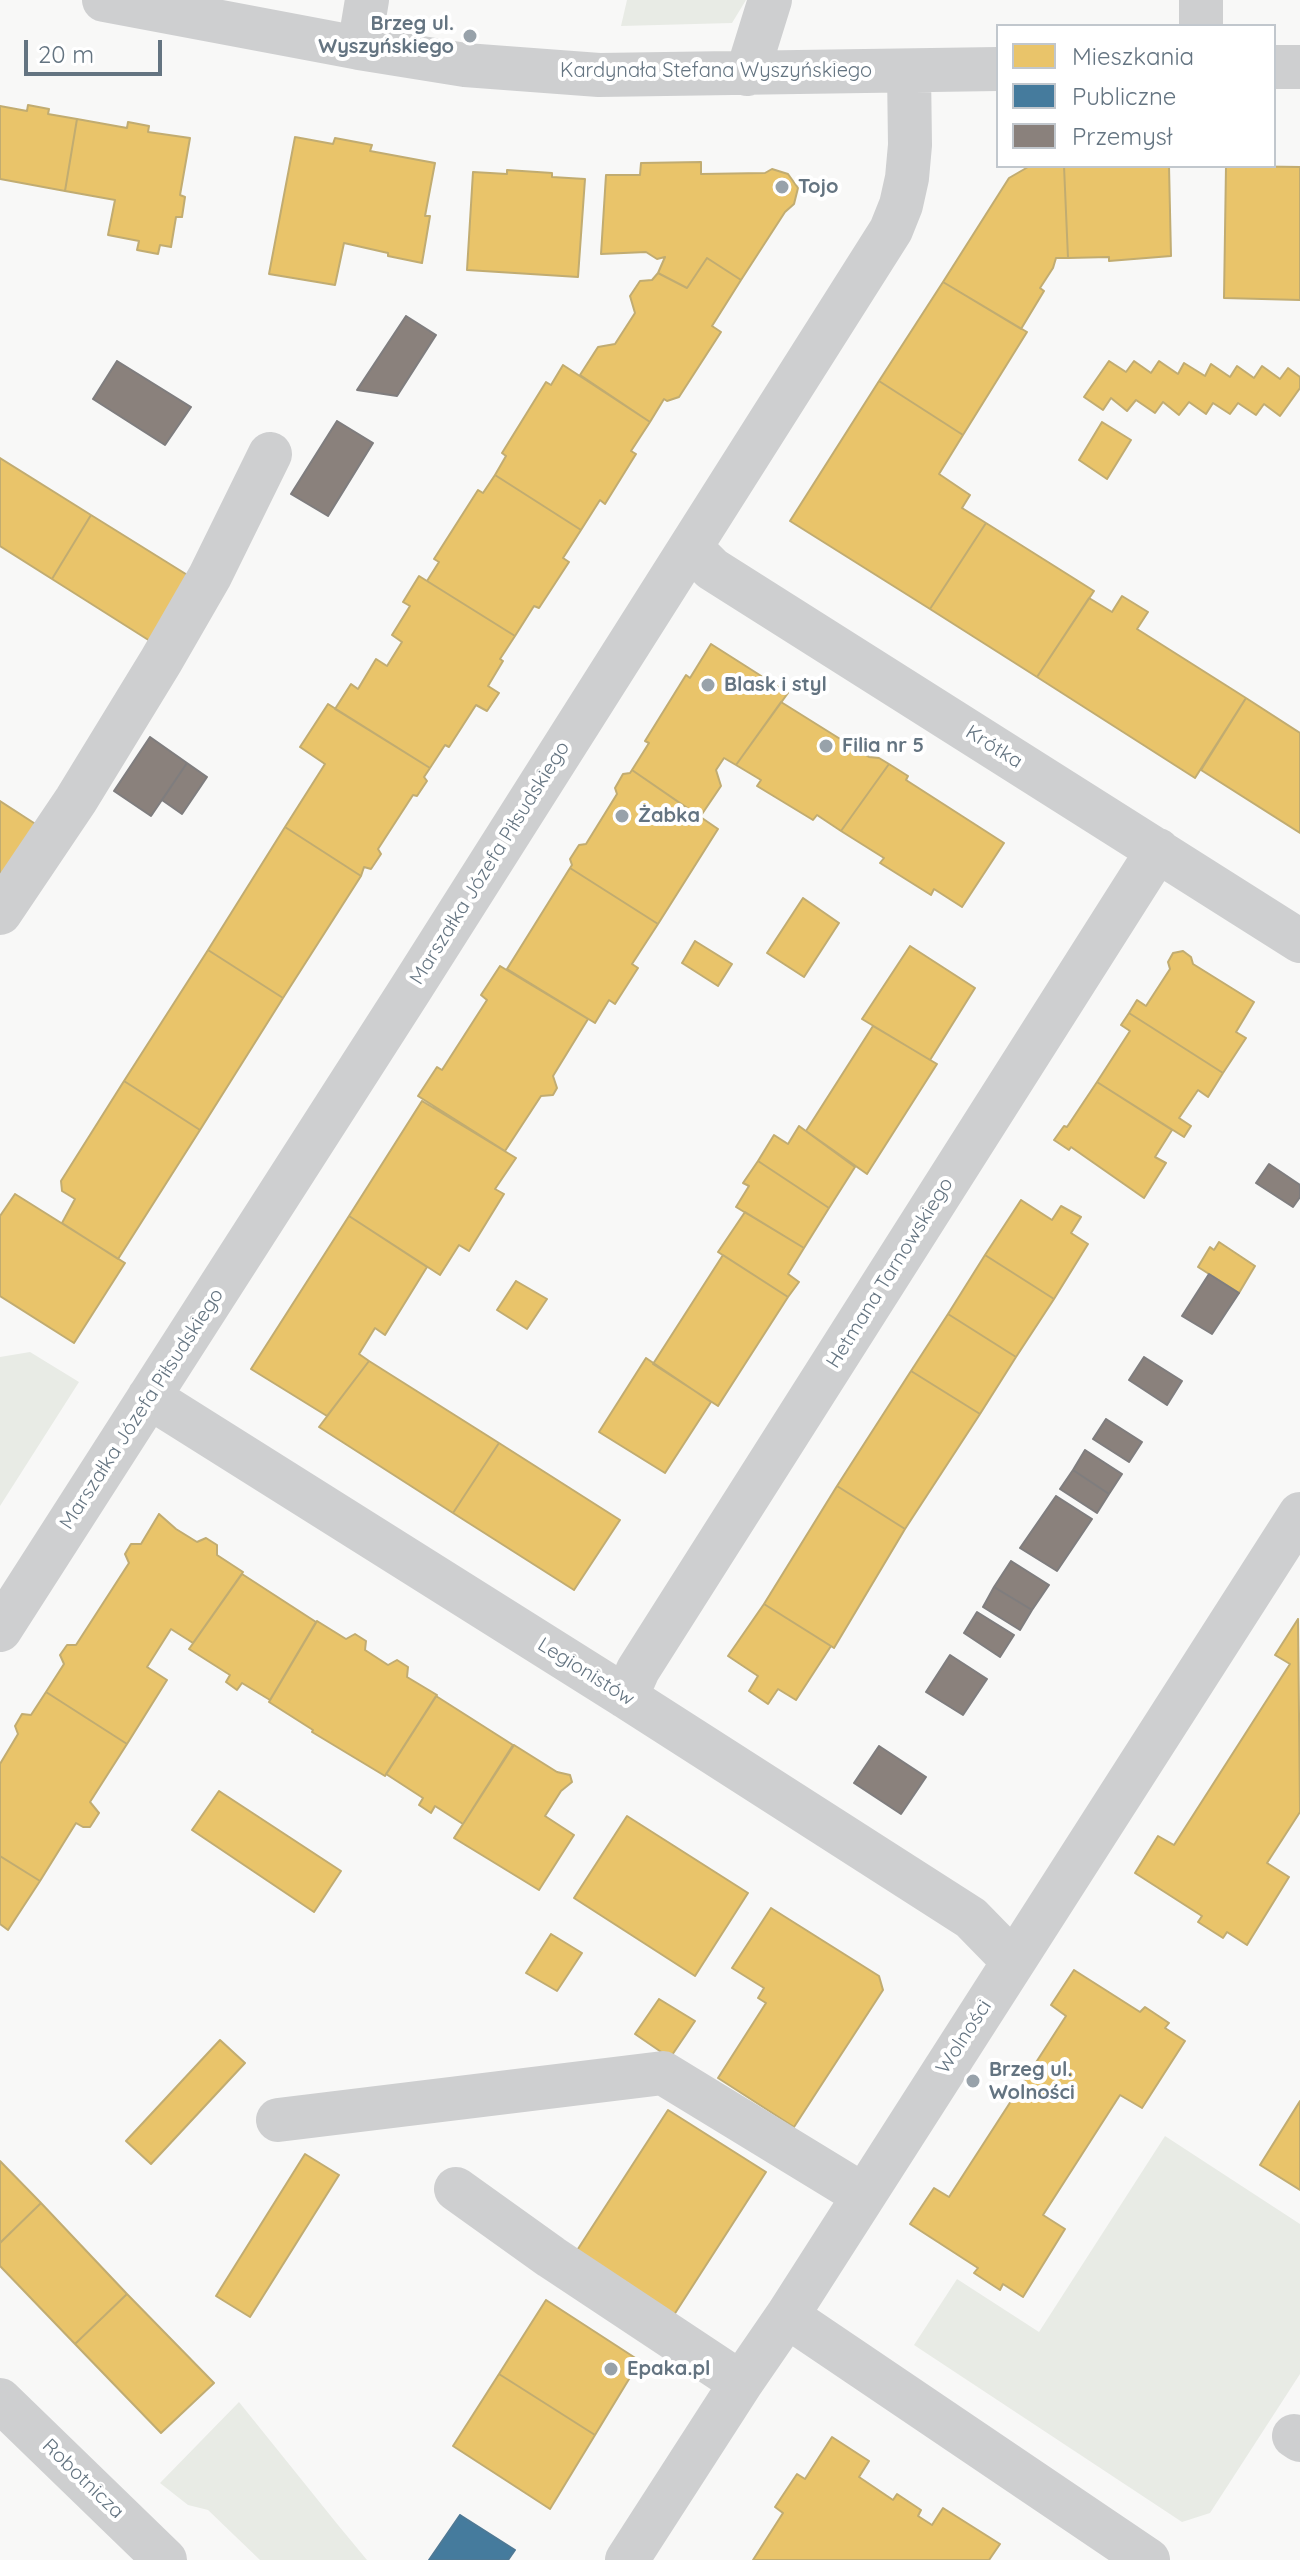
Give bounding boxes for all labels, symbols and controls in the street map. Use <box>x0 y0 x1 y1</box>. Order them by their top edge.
place label: Brzeg ul. Wyszyńskiego <box>318 12 454 59</box>
scale bar <box>28 24 166 74</box>
legend <box>996 24 1276 168</box>
marker: Brzeg ul. Wyszyńskiego <box>461 27 479 45</box>
text: 20 m <box>38 39 94 69</box>
text: Mieszkania <box>1072 41 1194 71</box>
street label: Kardynała Stefana Wyszyńskiego <box>560 59 872 83</box>
text: Publiczne <box>1072 81 1176 111</box>
text: Przemysł <box>1072 121 1172 151</box>
place label: Tojo <box>798 175 839 199</box>
marker: Tojo <box>773 178 791 196</box>
place label: Blask i styl <box>724 673 827 697</box>
marker: Blask i styl <box>699 676 717 694</box>
street label: Krótka <box>961 720 1027 774</box>
place label: Filia nr 5 <box>842 734 924 758</box>
street label: Marszałka Józefa Piłsudskiego <box>405 737 575 989</box>
marker: Filia nr 5 <box>817 737 835 755</box>
place label: Żabka <box>638 804 700 828</box>
marker: Żabka <box>613 807 631 825</box>
street label: Hetmana Tarnowskiego <box>821 1173 959 1373</box>
street label: Marszałka Józefa Piłsudskiego <box>55 1284 229 1534</box>
street label: Legionistów <box>533 1633 639 1711</box>
street label: Wolności <box>931 1996 997 2078</box>
place label: Brzeg ul. Wolności <box>989 2058 1075 2105</box>
marker: Brzeg ul. Wolności <box>964 2072 982 2090</box>
place label: Epaka.pl <box>627 2357 710 2381</box>
marker: Epaka.pl <box>602 2360 620 2378</box>
street label: Robotnicza <box>37 2434 129 2524</box>

